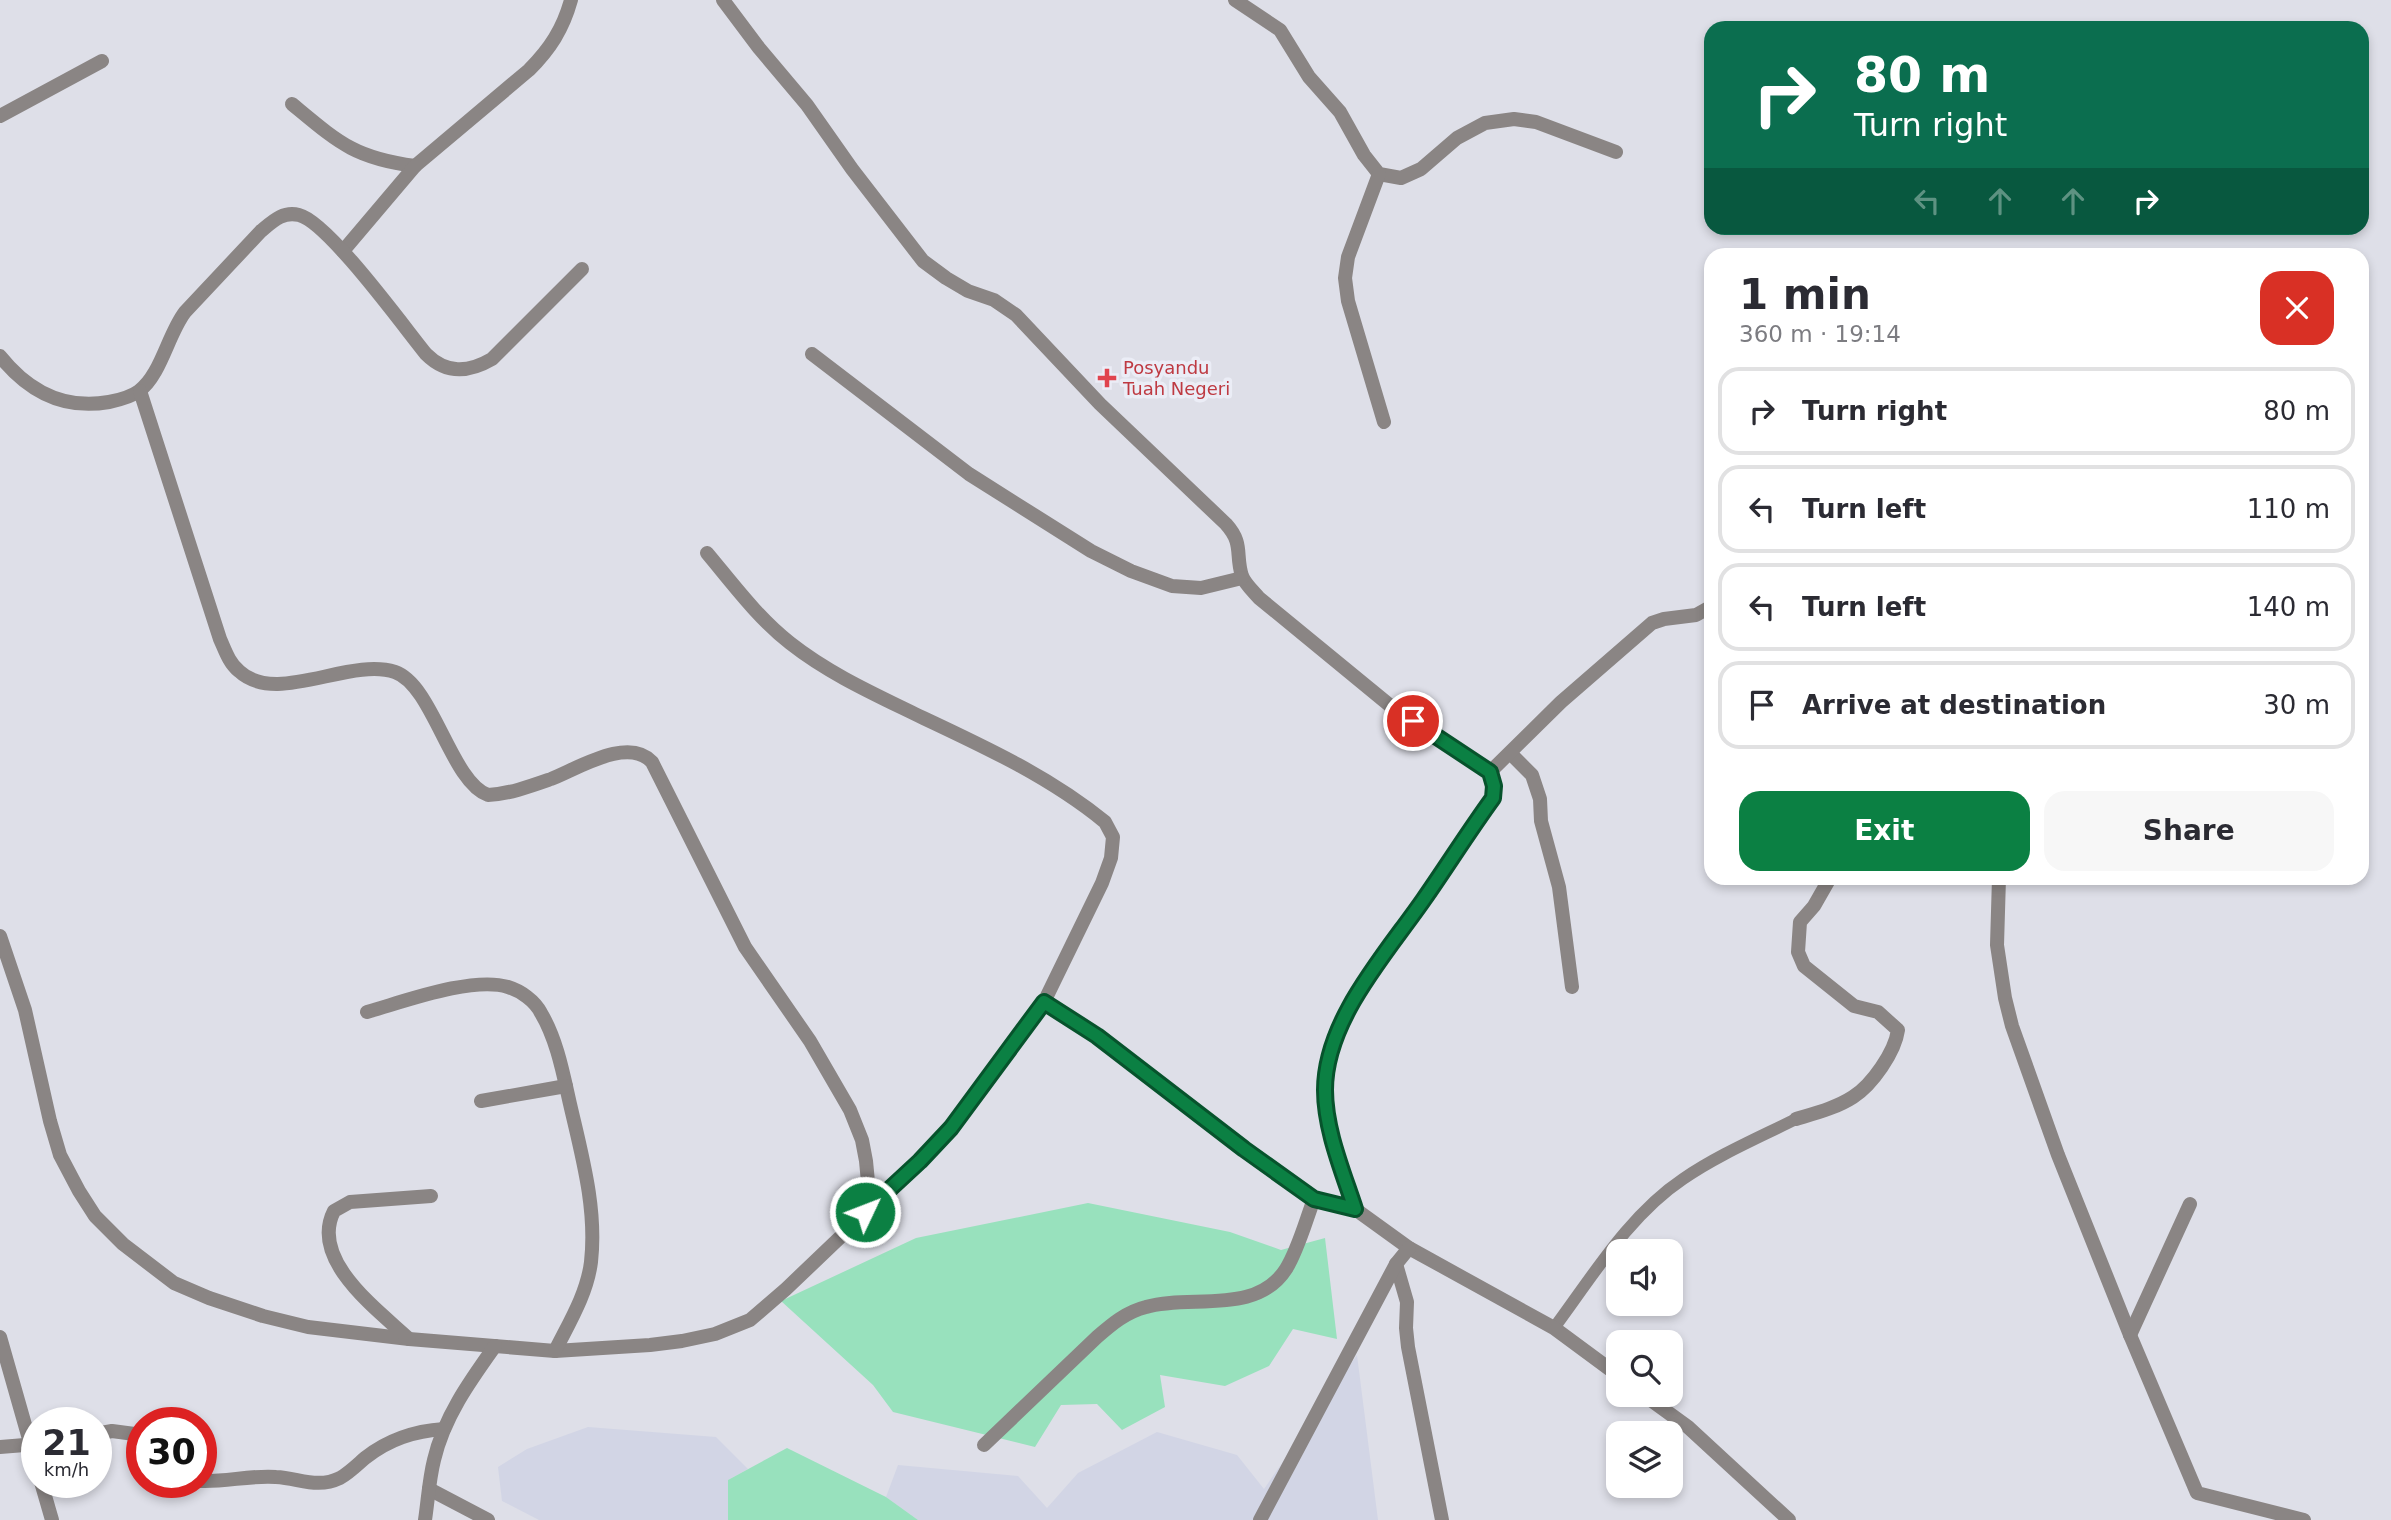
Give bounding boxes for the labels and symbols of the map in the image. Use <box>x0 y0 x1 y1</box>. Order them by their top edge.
place label: Posyandu Tuah Negeri <box>1122 357 1230 399</box>
marker: Posyandu Tuah Negeri <box>1097 368 1117 388</box>
pin <box>1383 691 1443 751</box>
position arrow <box>828 1175 902 1249</box>
speed limit sign: 30 <box>126 1407 217 1498</box>

